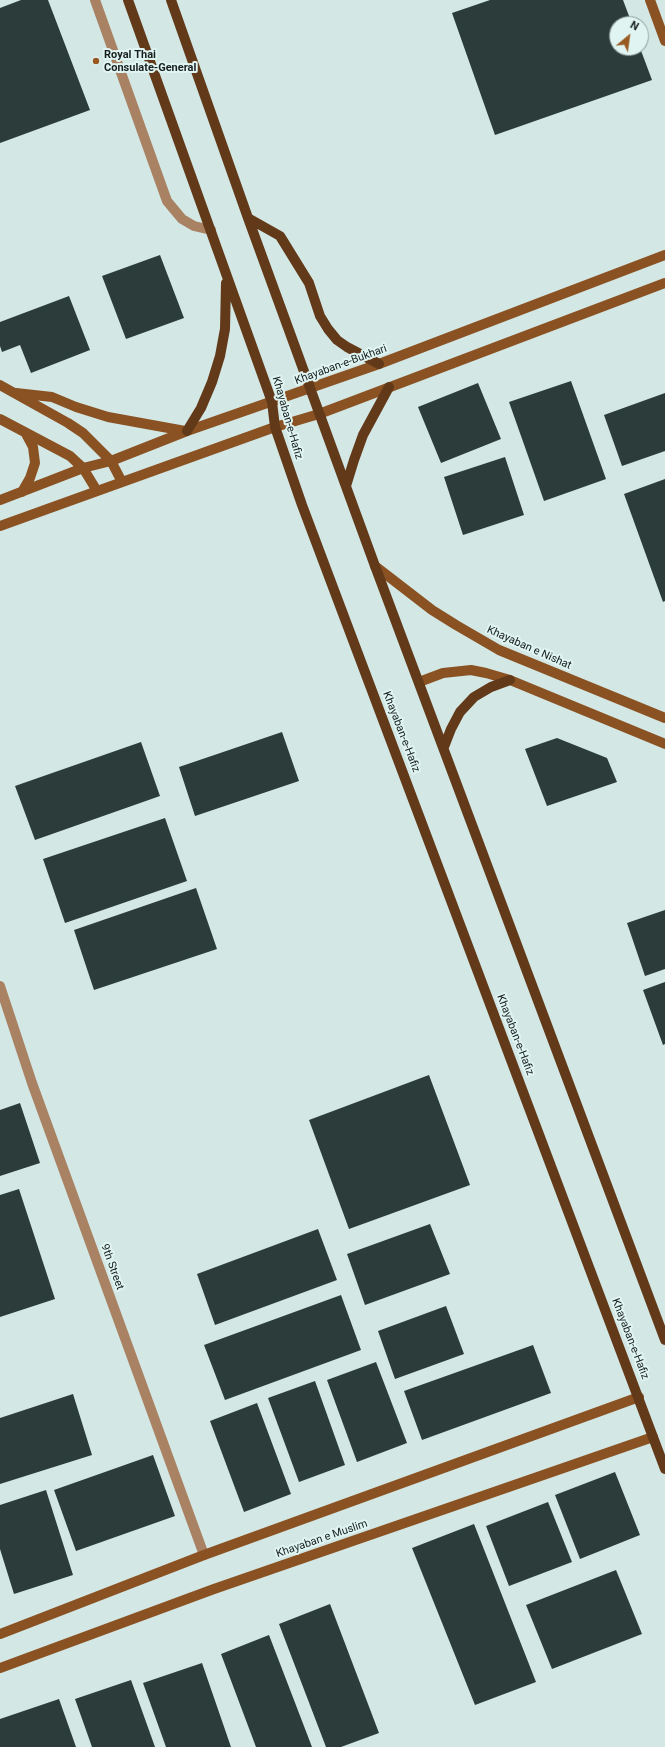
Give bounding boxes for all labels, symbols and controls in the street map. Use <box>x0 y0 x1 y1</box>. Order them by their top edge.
north arrow <box>609 16 649 56</box>
text: N <box>628 18 641 34</box>
place label: Royal Thai Consulate-General <box>104 48 196 74</box>
marker: Royal Thai Consulate-General <box>91 56 101 66</box>
street label: Khayaban-e-Bukhari <box>293 342 389 388</box>
street label: Khayaban-e-Hafiz <box>269 375 305 461</box>
street label: Khayaban e Nishat <box>485 623 573 673</box>
street label: Khayaban-e-Hafiz <box>380 690 422 774</box>
street label: Khayaban-e-Hafiz <box>494 993 536 1077</box>
street label: 9th Street <box>98 1242 126 1292</box>
street label: Khayaban-e-Hafiz <box>609 1297 651 1381</box>
street label: Khayaban e Muslim <box>275 1517 369 1561</box>

